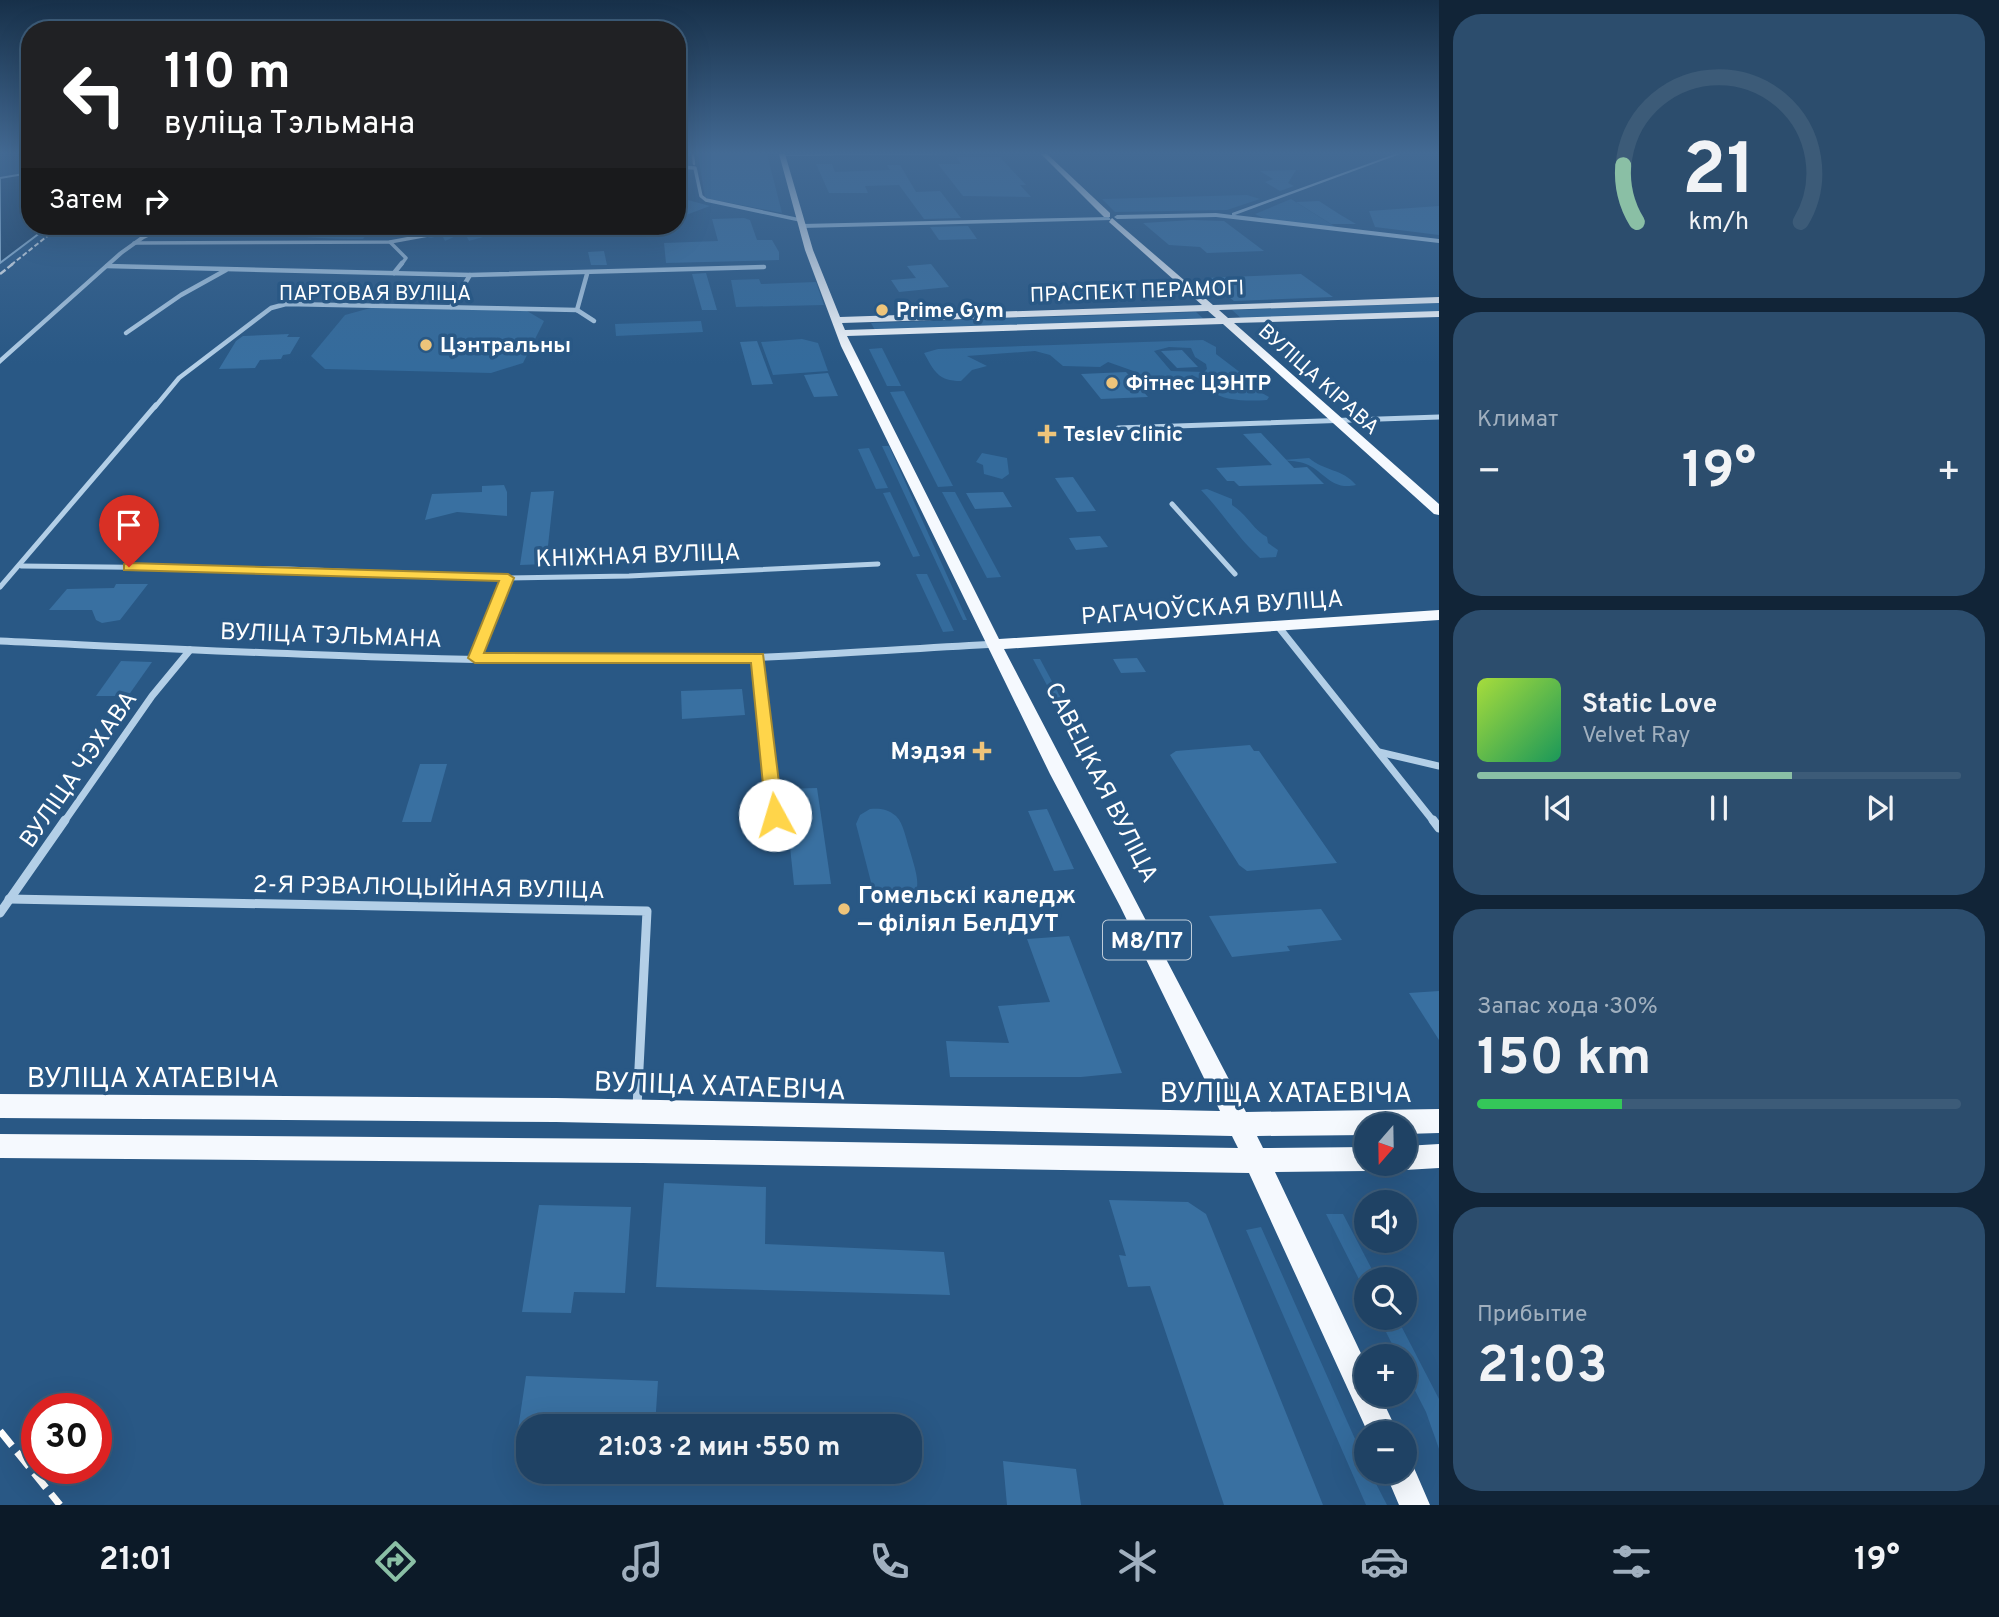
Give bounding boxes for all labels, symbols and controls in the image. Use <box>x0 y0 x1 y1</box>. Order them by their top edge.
text: 110 m <box>164 44 291 106</box>
icon: left <box>49 49 140 140</box>
text: вуліца Тэльмана <box>164 105 415 145</box>
text: 21 <box>1682 128 1756 220</box>
icon: right <box>137 182 175 220</box>
text: Затем <box>49 185 123 218</box>
text: km/h <box>1689 207 1749 239</box>
street label: ПРАСПЕКТ ПЕРАМОГІ <box>1029 275 1245 310</box>
street label: ПАРТОВАЯ ВУЛІЦА <box>279 281 471 308</box>
place label: Prime Gym <box>896 298 1004 325</box>
marker: Prime Gym <box>874 302 890 318</box>
street label: ВУЛІЦА КІРАВА <box>1252 319 1384 442</box>
place label: Цэнтральны <box>440 333 571 360</box>
marker: Цэнтральны <box>418 337 434 353</box>
place label: Фітнес ЦЭНТР <box>1126 371 1271 398</box>
marker: Фітнес ЦЭНТР <box>1104 375 1120 391</box>
text: Климат <box>1477 406 1558 435</box>
place label: Teslev clinic <box>1063 422 1183 449</box>
marker: Teslev clinic <box>1037 424 1057 444</box>
text: 19° <box>1682 440 1756 506</box>
text: − <box>1477 449 1502 498</box>
text: + <box>1936 449 1961 498</box>
pin <box>99 495 159 567</box>
icon: arrive <box>110 506 148 544</box>
street label: КНІЖНАЯ ВУЛІЦА <box>535 538 741 576</box>
street label: РАГАЧОЎСКАЯ ВУЛІЦА <box>1080 583 1344 633</box>
street label: ВУЛІЦА ТЭЛЬМАНА <box>219 618 442 656</box>
street label: САВЕЦКАЯ ВУЛІЦА <box>1037 678 1164 888</box>
street label: ВУЛІЦА ЧЭХАВА <box>14 686 145 855</box>
text: Static Love <box>1582 689 1717 722</box>
text: Velvet Ray <box>1582 722 1690 751</box>
place label: Мэдэя <box>891 738 966 768</box>
marker: Мэдэя <box>972 741 992 761</box>
position arrow <box>738 778 812 852</box>
icon: previous <box>1539 789 1577 827</box>
icon: pause <box>1700 789 1738 827</box>
icon: next <box>1861 789 1899 827</box>
street label: 2-Я РЭВАЛЮЦЫЙНАЯ ВУЛІЦА <box>253 869 605 907</box>
place label: Гомельскі каледж — філіял БелДУТ <box>857 882 1076 940</box>
marker: Гомельскі каледж — філіял БелДУТ <box>836 901 852 917</box>
road number: М8/П7 <box>1103 920 1191 959</box>
text: Запас хода · 30% <box>1477 993 1658 1022</box>
text: 150 km <box>1477 1027 1651 1093</box>
street label: ВУЛІЦА ХАТАЕВІЧА <box>27 1062 279 1098</box>
street label: ВУЛІЦА ХАТАЕВІЧА <box>593 1066 847 1110</box>
street label: ВУЛІЦА ХАТАЕВІЧА <box>1160 1077 1412 1113</box>
north arrow <box>1354 1113 1418 1176</box>
map controls <box>1354 1113 1417 1484</box>
button: sound <box>1354 1190 1417 1253</box>
button: search <box>1354 1267 1417 1330</box>
text: Прибытие <box>1477 1301 1587 1330</box>
text: 21:03 <box>1477 1335 1608 1401</box>
button: + <box>1354 1344 1417 1407</box>
speed limit sign: 30 <box>21 1393 112 1484</box>
button: − <box>1354 1421 1417 1484</box>
text: 21:03 · 2 мин · 550 m <box>598 1432 840 1465</box>
icon: directions <box>371 1537 420 1586</box>
icon: music <box>618 1537 667 1586</box>
icon: phone <box>865 1537 914 1586</box>
icon: climate <box>1113 1537 1162 1586</box>
icon: car <box>1360 1537 1409 1586</box>
icon: filters <box>1607 1537 1656 1586</box>
text: 21:01 <box>99 1541 173 1581</box>
text: 19° <box>1854 1541 1900 1581</box>

